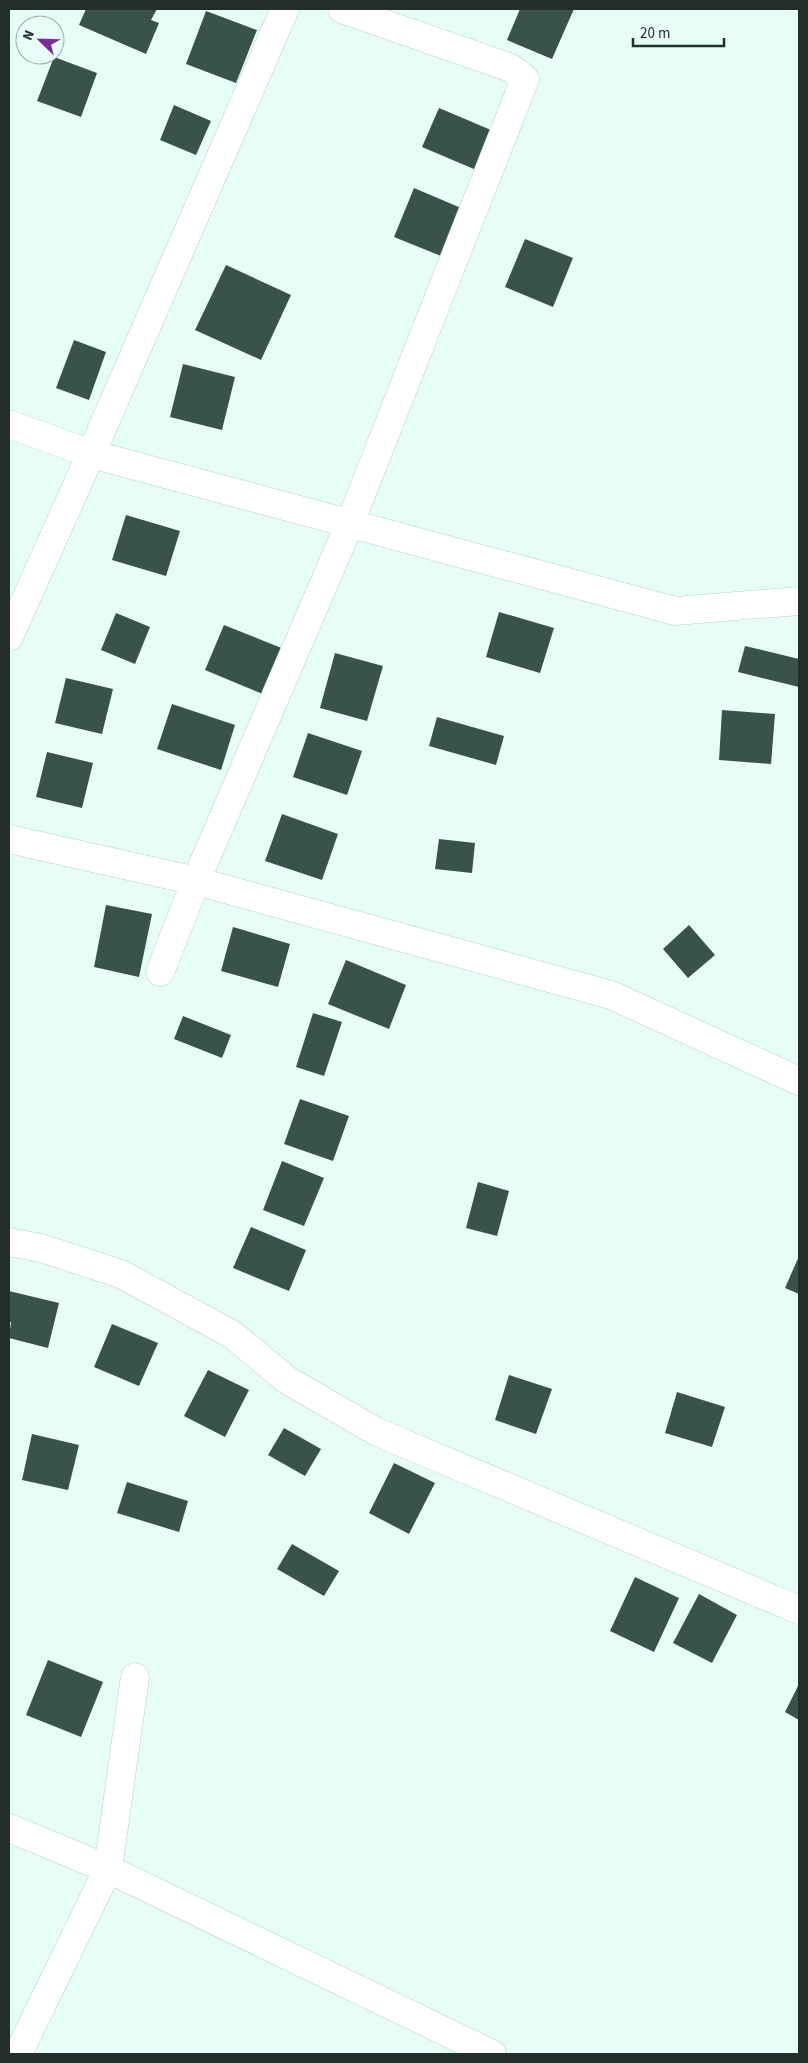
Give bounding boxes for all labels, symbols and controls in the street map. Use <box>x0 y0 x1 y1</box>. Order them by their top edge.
north arrow <box>15 15 65 65</box>
scale bar <box>633 15 724 47</box>
text: 20 m <box>640 23 670 44</box>
text: N <box>18 27 40 44</box>

